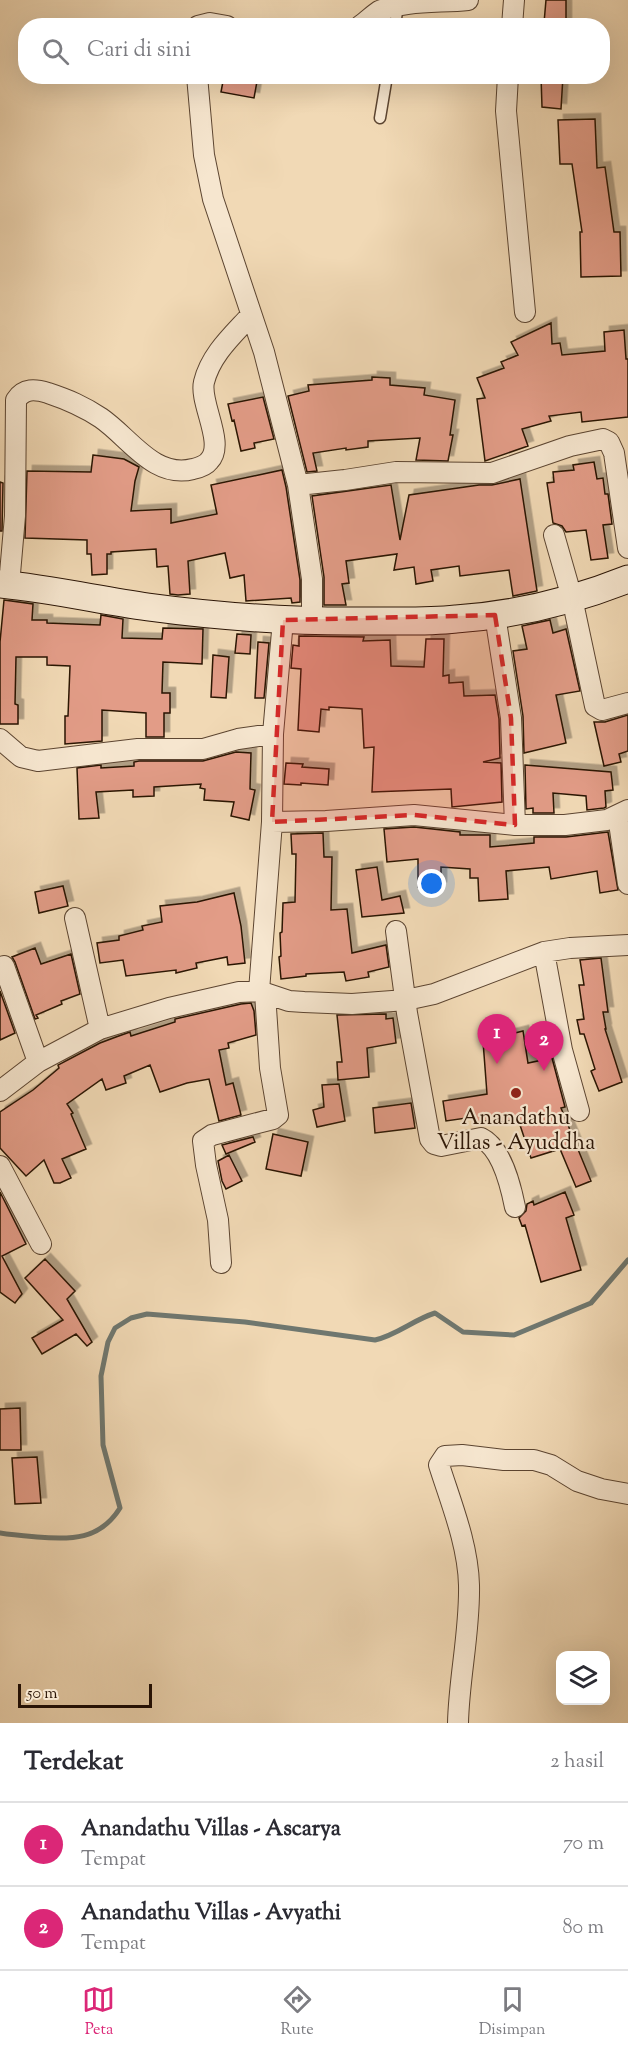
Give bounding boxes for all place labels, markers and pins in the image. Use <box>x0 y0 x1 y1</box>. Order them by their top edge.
pin: 1 <box>478 1014 516 1064</box>
pin: 2 <box>524 1022 564 1071</box>
marker: Anandathu Villas - Ayuddha <box>509 1086 523 1100</box>
place label: Anandathu Villas - Ayuddha <box>437 1103 595 1160</box>

